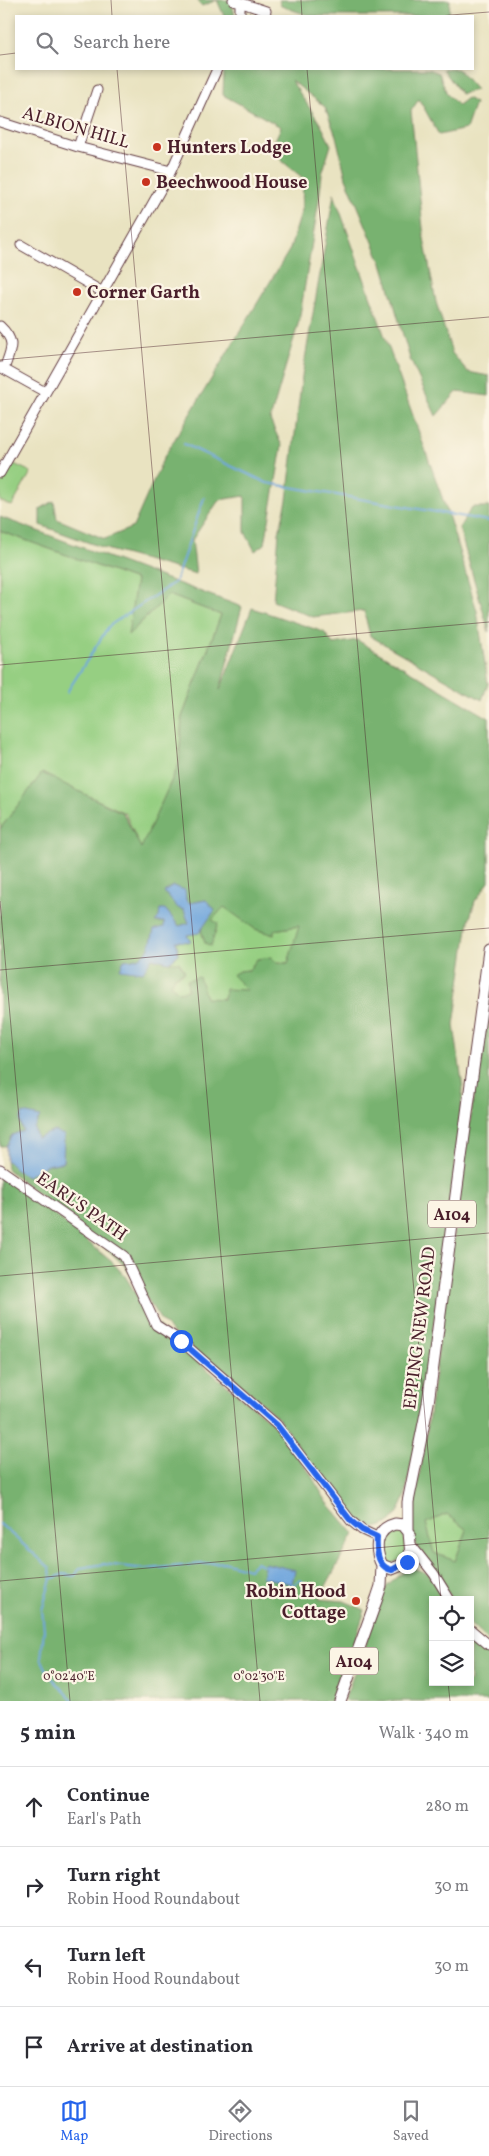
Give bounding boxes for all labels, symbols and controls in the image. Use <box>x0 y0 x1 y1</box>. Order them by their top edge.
search box <box>15 15 474 70</box>
icon: search <box>33 29 61 57</box>
text: Search here <box>73 30 170 56</box>
street label: ALBION HILL <box>19 101 132 156</box>
place label: Hunters Lodge <box>167 136 291 161</box>
marker: Hunters Lodge <box>151 141 163 153</box>
place label: Beechwood House <box>156 171 307 196</box>
marker: Beechwood House <box>140 176 152 188</box>
place label: Corner Garth <box>87 281 200 306</box>
marker: Corner Garth <box>71 286 83 298</box>
street label: EARL'S PATH <box>31 1167 132 1248</box>
road number: A104 <box>428 1200 476 1228</box>
street label: EPPING NEW ROAD <box>398 1245 443 1411</box>
route start <box>170 1330 193 1353</box>
route end <box>396 1551 419 1574</box>
place label: Robin Hood Cottage <box>245 1580 346 1626</box>
marker: Robin Hood Cottage <box>350 1595 362 1607</box>
map controls <box>429 1596 474 1686</box>
button: locate <box>429 1596 474 1641</box>
button: layers <box>429 1641 474 1686</box>
road number: A104 <box>330 1648 378 1674</box>
text: 0°02'40"E <box>43 1669 95 1685</box>
text: 0°02'30"E <box>233 1669 285 1685</box>
text: 5 min <box>20 1719 76 1748</box>
text: Walk · 340 m <box>379 1723 469 1745</box>
text: Continue <box>67 1783 150 1809</box>
icon: ahead <box>20 1793 48 1821</box>
text: 280 m <box>425 1796 469 1818</box>
text: Earl's Path <box>67 1809 141 1831</box>
text: Turn right <box>67 1863 160 1889</box>
icon: right <box>20 1873 48 1901</box>
text: 30 m <box>434 1876 469 1898</box>
text: Robin Hood Roundabout <box>67 1889 240 1911</box>
text: Turn left <box>67 1943 146 1969</box>
icon: left <box>20 1953 48 1981</box>
text: 30 m <box>434 1956 469 1978</box>
text: Robin Hood Roundabout <box>67 1969 240 1991</box>
icon: arrive <box>20 2033 48 2061</box>
text: Arrive at destination <box>67 2034 253 2060</box>
tab: Map <box>60 2097 88 2146</box>
tab: Directions <box>208 2097 273 2146</box>
tab: Saved <box>393 2097 429 2146</box>

